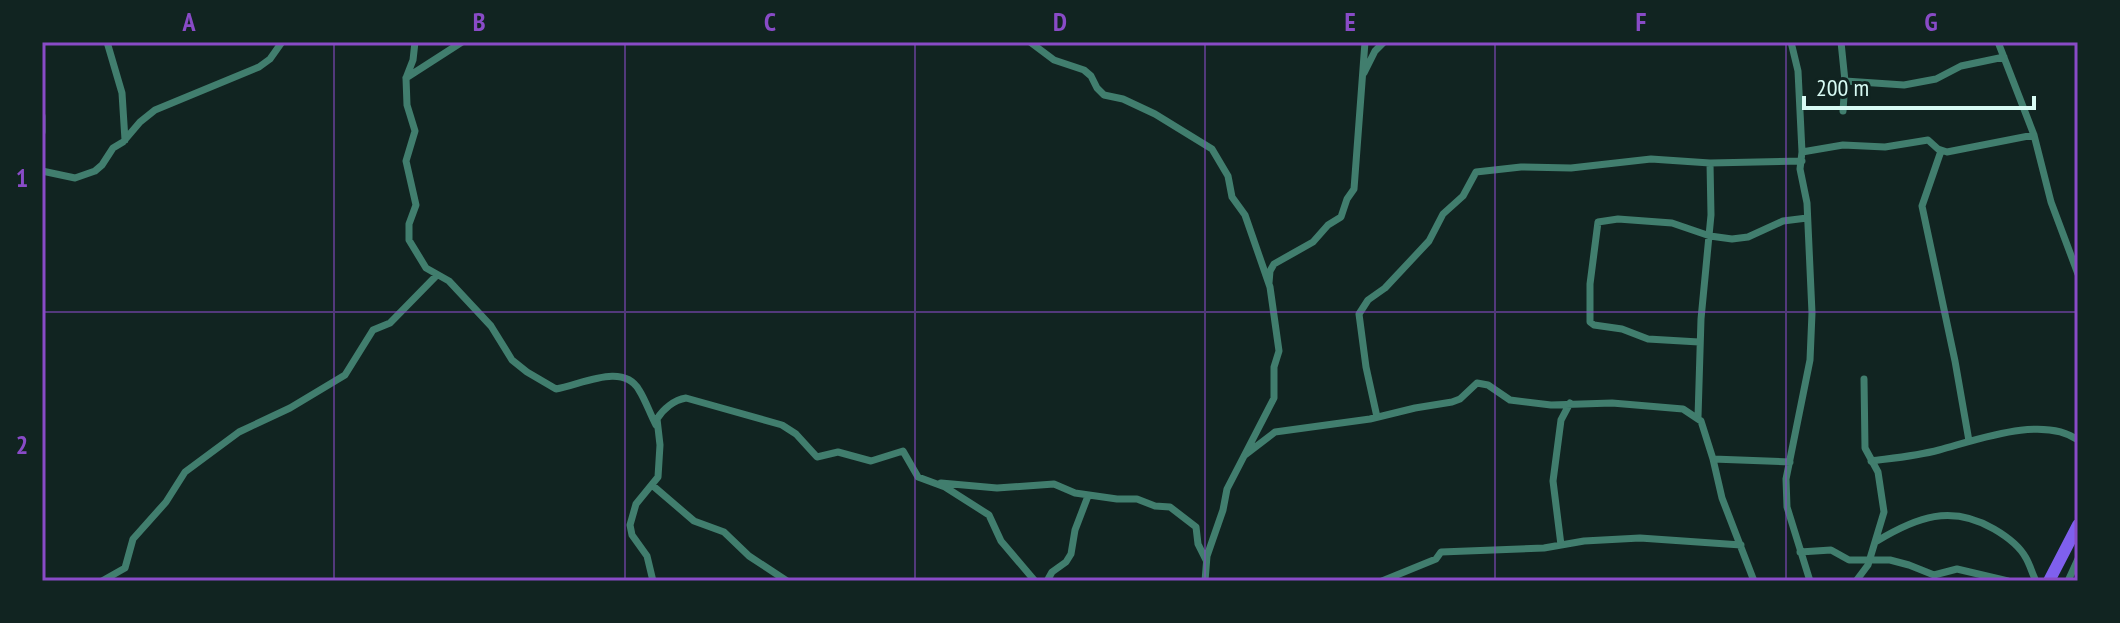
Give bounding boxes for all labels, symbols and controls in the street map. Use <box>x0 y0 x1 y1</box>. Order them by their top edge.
text: A <box>181 5 196 38</box>
text: B <box>473 5 486 38</box>
text: C <box>764 5 776 38</box>
text: D <box>1053 5 1067 38</box>
text: E <box>1344 5 1356 38</box>
text: F <box>1636 5 1647 38</box>
text: G <box>1924 5 1938 38</box>
scale bar <box>1804 60 2034 110</box>
text: 200 m <box>1816 72 1869 103</box>
text: 1 <box>16 161 28 194</box>
text: 2 <box>16 428 28 461</box>

